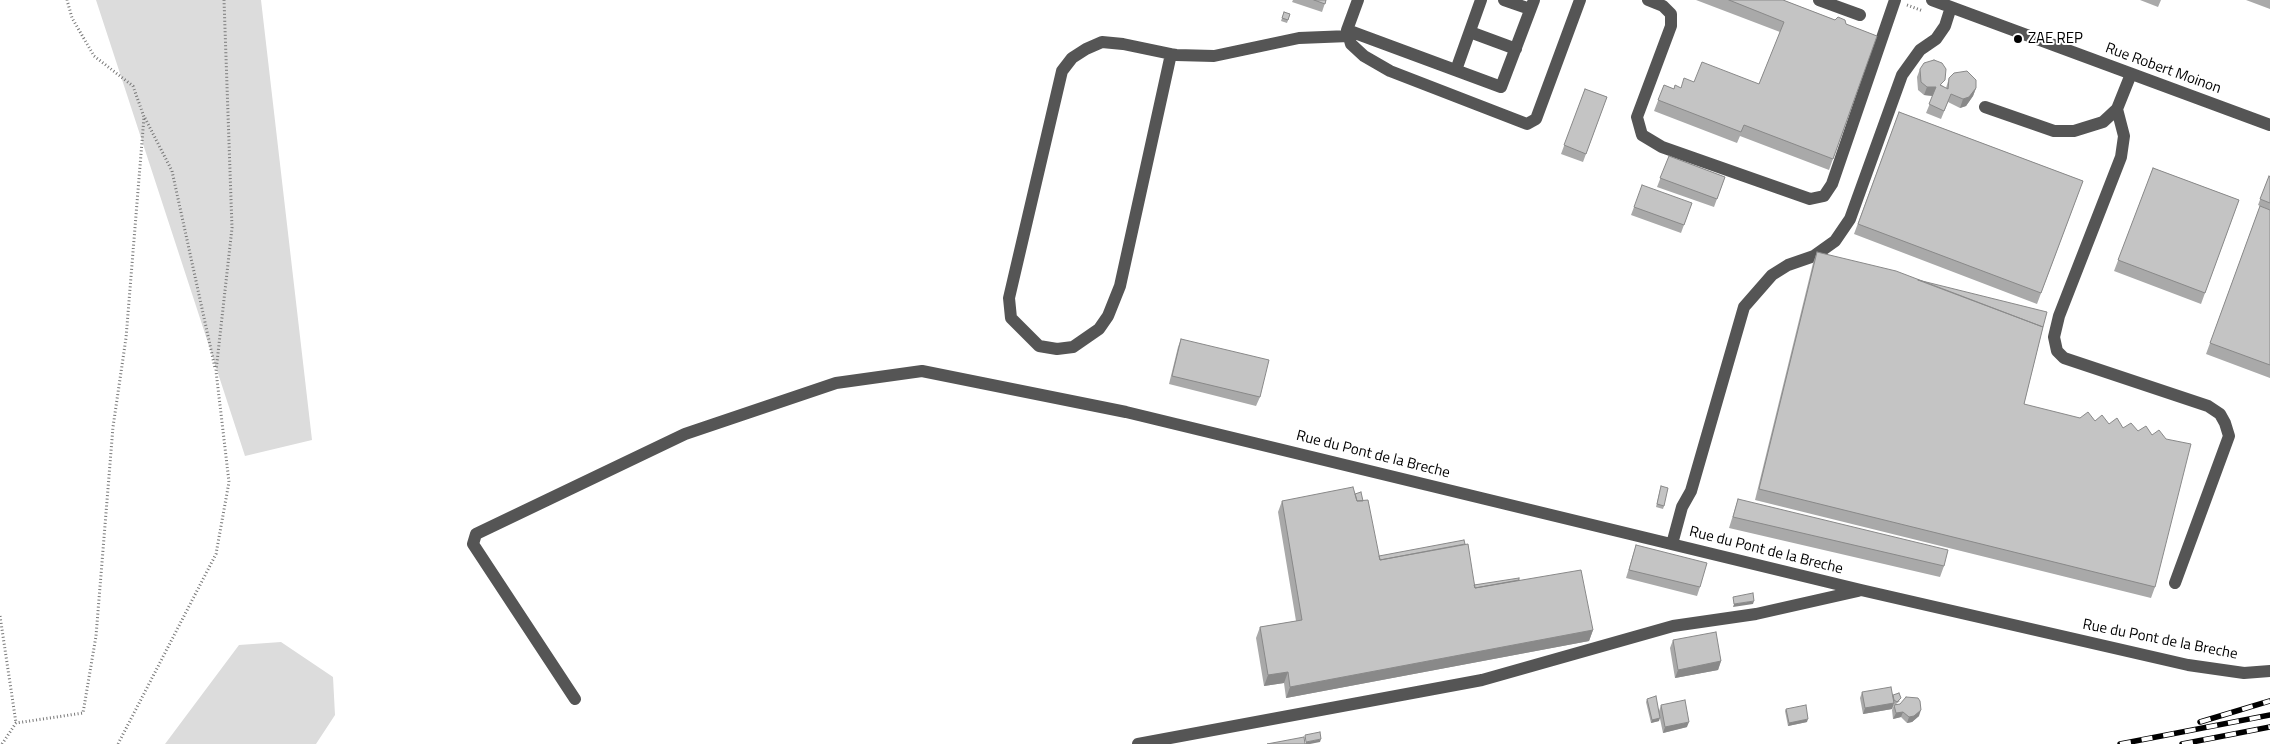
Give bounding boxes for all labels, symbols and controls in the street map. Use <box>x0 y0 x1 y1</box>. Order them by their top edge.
place label: ZAE REP <box>2028 30 2083 48</box>
marker: ZAE REP <box>2012 33 2024 45</box>
street label: Rue Robert Moinon <box>2103 40 2223 98</box>
street label: Rue du Pont de la Breche <box>1294 427 1452 483</box>
street label: Rue du Pont de la Breche <box>1687 523 1845 579</box>
street label: Rue du Pont de la Breche <box>2081 616 2239 664</box>

